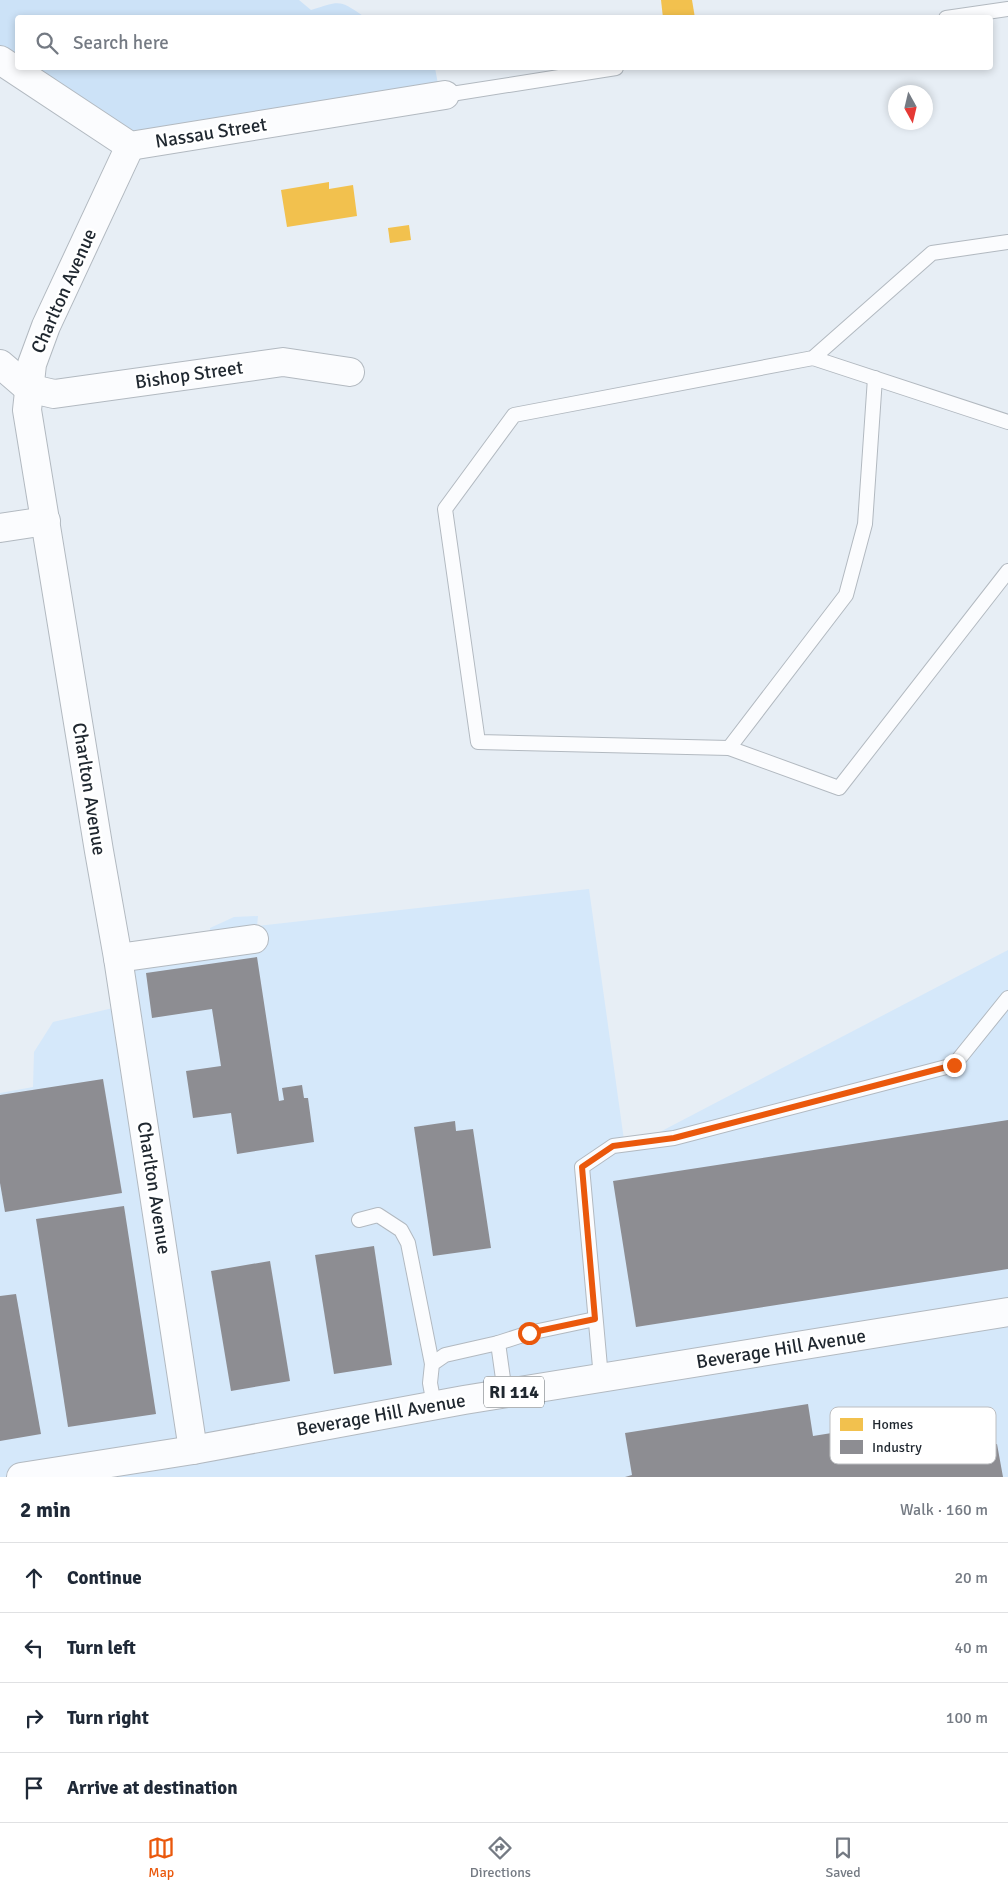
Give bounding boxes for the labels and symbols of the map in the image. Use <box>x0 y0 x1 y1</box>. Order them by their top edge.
north arrow <box>888 85 933 130</box>
street label: Nassau Street <box>153 112 269 154</box>
street label: Charlton Avenue <box>26 225 102 357</box>
street label: Bishop Street <box>133 355 245 394</box>
street label: Charlton Avenue <box>67 721 111 857</box>
route end <box>943 1054 966 1077</box>
street label: Charlton Avenue <box>132 1120 176 1256</box>
route start <box>518 1322 541 1345</box>
street label: Beverage Hill Avenue <box>695 1324 867 1374</box>
road number: RI 114 <box>484 1376 544 1408</box>
street label: Beverage Hill Avenue <box>295 1388 467 1442</box>
legend <box>830 1407 996 1464</box>
text: Homes <box>872 1416 913 1433</box>
text: Industry <box>872 1439 922 1456</box>

